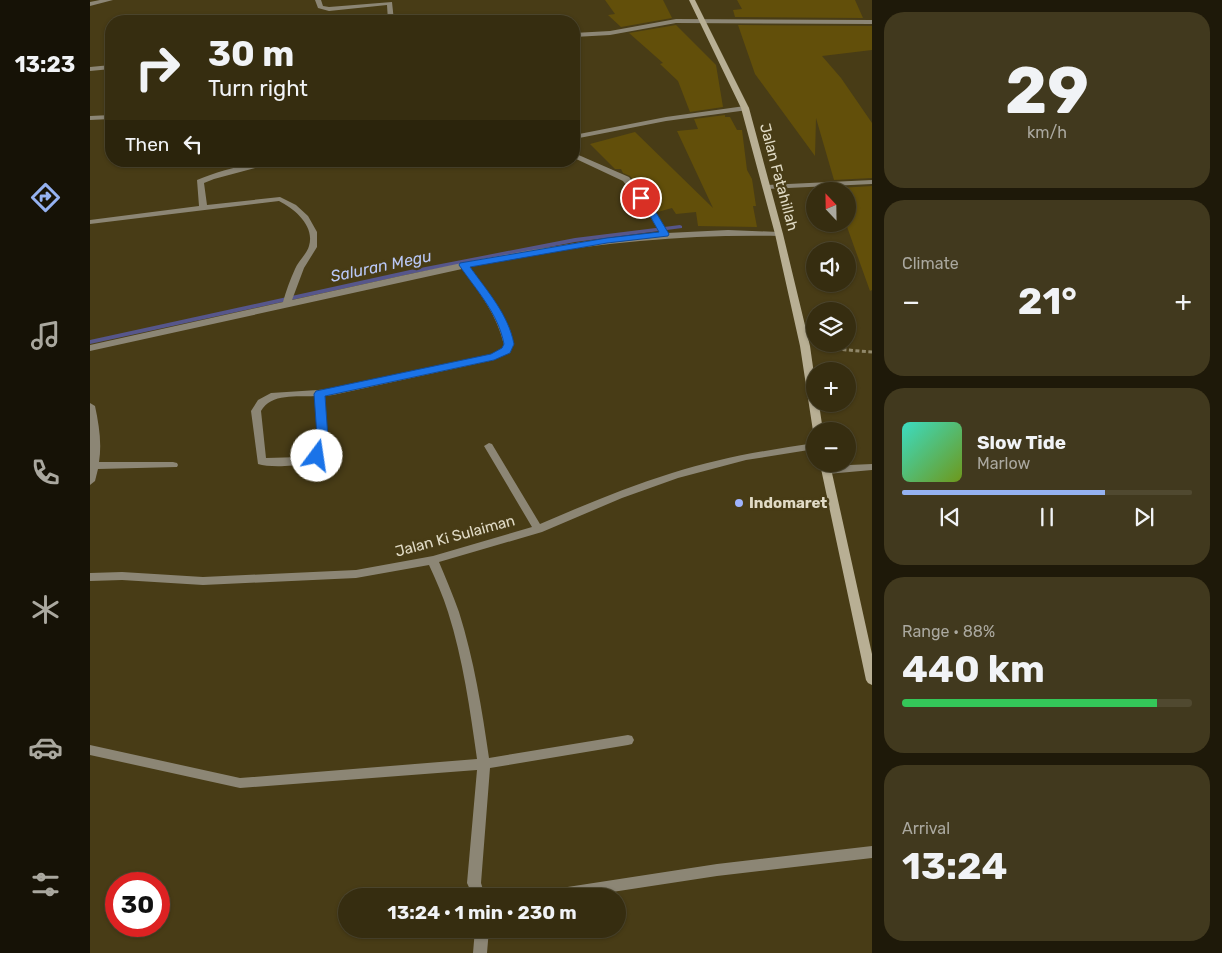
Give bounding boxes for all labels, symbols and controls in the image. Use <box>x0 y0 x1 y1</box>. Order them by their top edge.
text: 30 m <box>208 33 294 75</box>
icon: right <box>125 35 190 100</box>
text: 13:23 <box>15 51 75 78</box>
text: 29 <box>1005 52 1089 129</box>
text: Turn right <box>208 75 308 102</box>
street label: Jalan Fatahillah <box>756 121 802 233</box>
text: km/h <box>1027 123 1067 142</box>
icon: left <box>179 130 207 158</box>
text: Then <box>125 133 169 156</box>
pin <box>620 177 662 219</box>
icon: directions <box>28 180 63 215</box>
north arrow <box>806 182 856 232</box>
map controls <box>806 182 856 472</box>
icon: arrive <box>627 184 655 212</box>
button: sound <box>806 242 856 292</box>
water label: Saluran Megu <box>329 246 434 286</box>
text: Climate <box>902 254 959 273</box>
text: 21° <box>1018 278 1077 324</box>
text: − <box>902 285 920 318</box>
text: + <box>1175 285 1192 318</box>
button: layers <box>806 302 856 352</box>
icon: music <box>28 318 63 353</box>
button: + <box>806 362 856 412</box>
button: − <box>806 422 856 472</box>
position arrow <box>290 429 342 481</box>
text: Slow Tide <box>977 431 1066 454</box>
text: Marlow <box>977 454 1030 473</box>
icon: phone <box>28 455 63 490</box>
place label: Indomaret <box>749 494 827 512</box>
marker: Indomaret <box>733 497 745 509</box>
icon: previous <box>936 503 964 531</box>
icon: pause <box>1033 503 1061 531</box>
icon: next <box>1130 503 1158 531</box>
street label: Jalan Ki Sulaiman <box>393 511 517 561</box>
icon: climate <box>28 592 63 627</box>
text: Range · 88% <box>902 622 995 641</box>
text: 440 km <box>902 646 1045 692</box>
icon: car <box>28 730 63 765</box>
text: Arrival <box>902 819 950 838</box>
text: 13:24 <box>902 843 1008 889</box>
icon: filters <box>28 867 63 902</box>
speed limit sign: 30 <box>105 872 170 937</box>
text: 13:24 · 1 min · 230 m <box>387 901 577 924</box>

